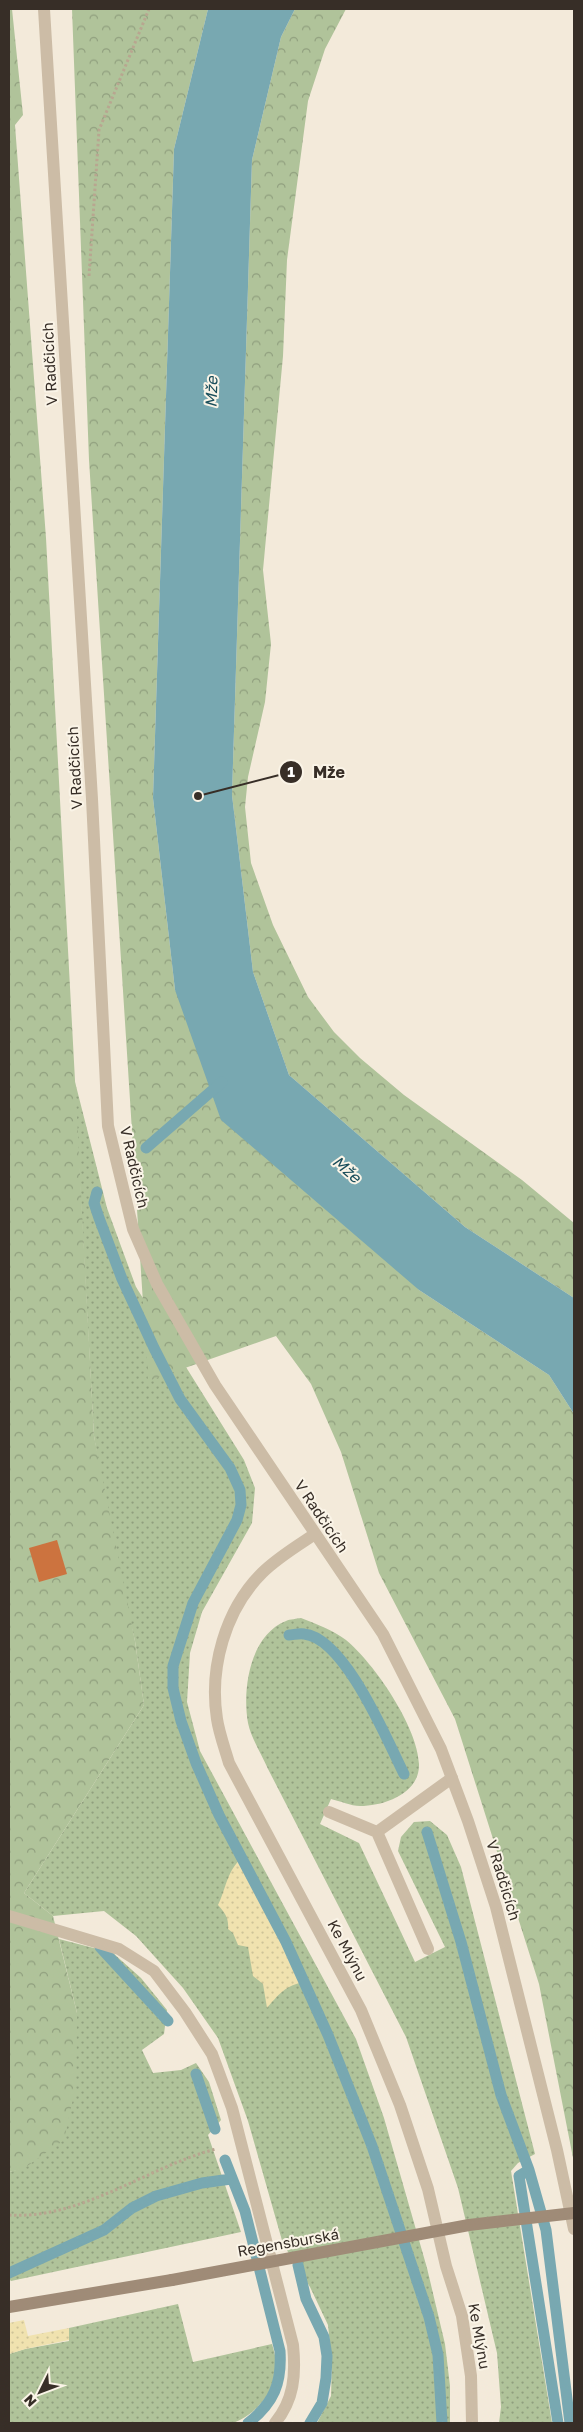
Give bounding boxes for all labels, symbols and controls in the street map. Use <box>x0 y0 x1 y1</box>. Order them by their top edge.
street label: V Radčicích <box>38 322 60 406</box>
water label: Mže <box>200 374 222 408</box>
street label: V Radčicích <box>63 726 85 810</box>
callout: Mže <box>278 757 355 788</box>
text: 1 <box>287 762 295 780</box>
text: Mže <box>313 762 345 782</box>
street label: V Radčicích <box>117 1124 153 1210</box>
water label: Mže <box>329 1151 367 1188</box>
street label: V Radčicích <box>291 1476 353 1556</box>
street label: V Radčicích <box>483 1838 525 1922</box>
street label: Ke Mlýnu <box>324 1916 372 1984</box>
street label: Regensburská <box>236 2224 340 2260</box>
street label: Ke Mlýnu <box>465 2302 495 2370</box>
north arrow <box>15 2367 65 2417</box>
text: N <box>20 2391 40 2411</box>

